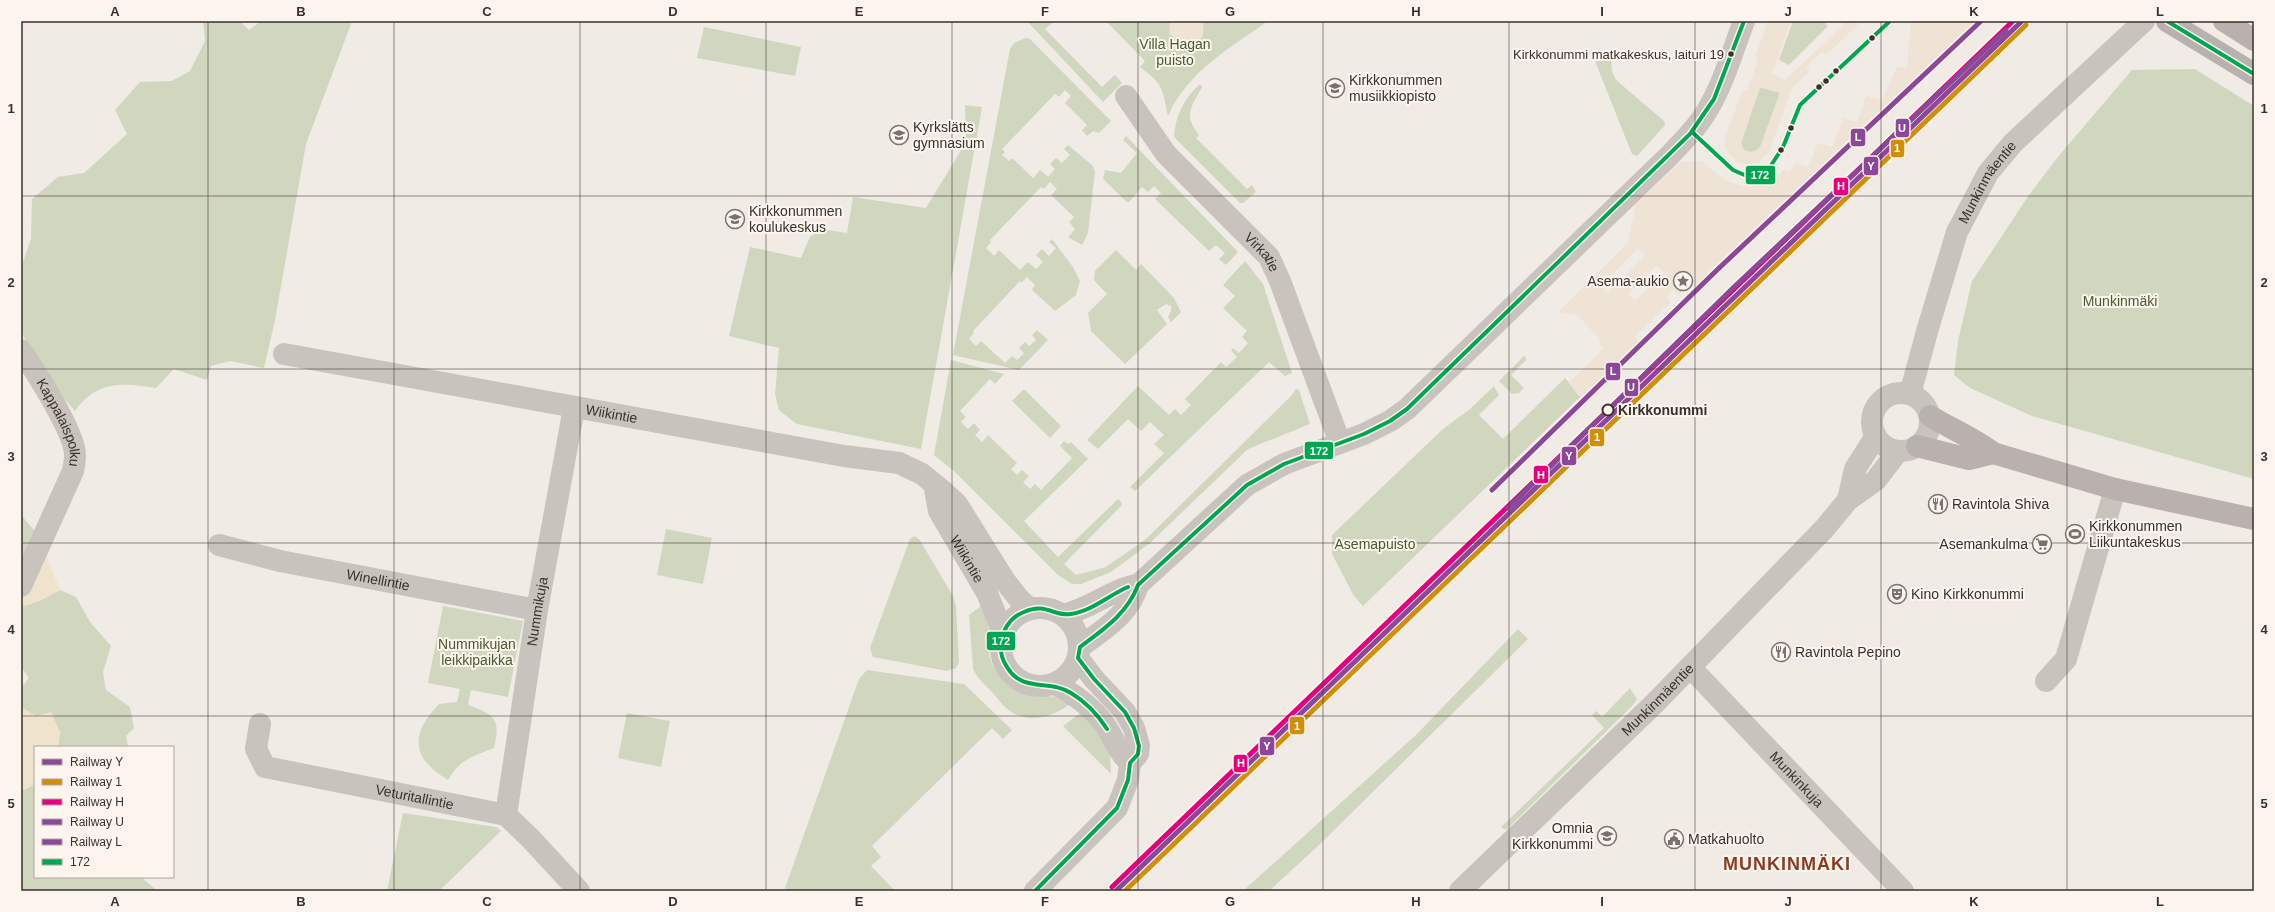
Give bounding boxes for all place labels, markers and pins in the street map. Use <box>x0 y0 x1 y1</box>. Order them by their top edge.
unlabelled marker <box>1867 33 1877 43</box>
place label: Kirkkonummi matkakeskus, laituri 19 <box>1513 47 1724 62</box>
marker: Kirkkonummi matkakeskus, laituri 19 <box>1726 49 1736 59</box>
unlabelled marker <box>1831 66 1841 76</box>
place label: Kirkkonummen musiikkiopisto <box>1349 72 1442 104</box>
unlabelled marker <box>1821 76 1831 86</box>
school or university icon: Kirkkonummen musiikkiopisto <box>1324 77 1346 99</box>
unlabelled marker <box>1814 82 1824 92</box>
place label: Kyrkslätts gymnasium <box>913 119 985 151</box>
unlabelled marker <box>1786 123 1796 133</box>
school or university icon: Kyrkslätts gymnasium <box>888 124 910 146</box>
unlabelled marker <box>1776 145 1786 155</box>
place label: Kirkkonummen koulukeskus <box>749 203 842 235</box>
school or university icon: Kirkkonummen koulukeskus <box>724 208 746 230</box>
place icon: Asema-aukio <box>1672 270 1694 292</box>
place label: Asema-aukio <box>1587 273 1669 289</box>
place label: Kirkkonummi <box>1618 402 1707 418</box>
marker: Kirkkonummi <box>1601 403 1615 417</box>
restaurant icon: Ravintola Shiva <box>1927 493 1949 515</box>
place label: Ravintola Shiva <box>1952 496 2049 512</box>
place label: Kirkkonummen Liikuntakeskus <box>2089 518 2182 550</box>
sports icon: Kirkkonummen Liikuntakeskus <box>2064 523 2086 545</box>
supermarket icon: Asemankulma <box>2031 533 2053 555</box>
place label: Asemankulma <box>1939 536 2028 552</box>
theatre icon: Kino Kirkkonummi <box>1886 583 1908 605</box>
place label: Kino Kirkkonummi <box>1911 586 2024 602</box>
restaurant icon: Ravintola Pepino <box>1770 641 1792 663</box>
place label: Ravintola Pepino <box>1795 644 1901 660</box>
place label: Omnia Kirkkonummi <box>1512 820 1593 852</box>
school or university icon: Omnia Kirkkonummi <box>1596 825 1618 847</box>
public building icon: Matkahuolto <box>1663 828 1685 850</box>
place label: Matkahuolto <box>1688 831 1764 847</box>

